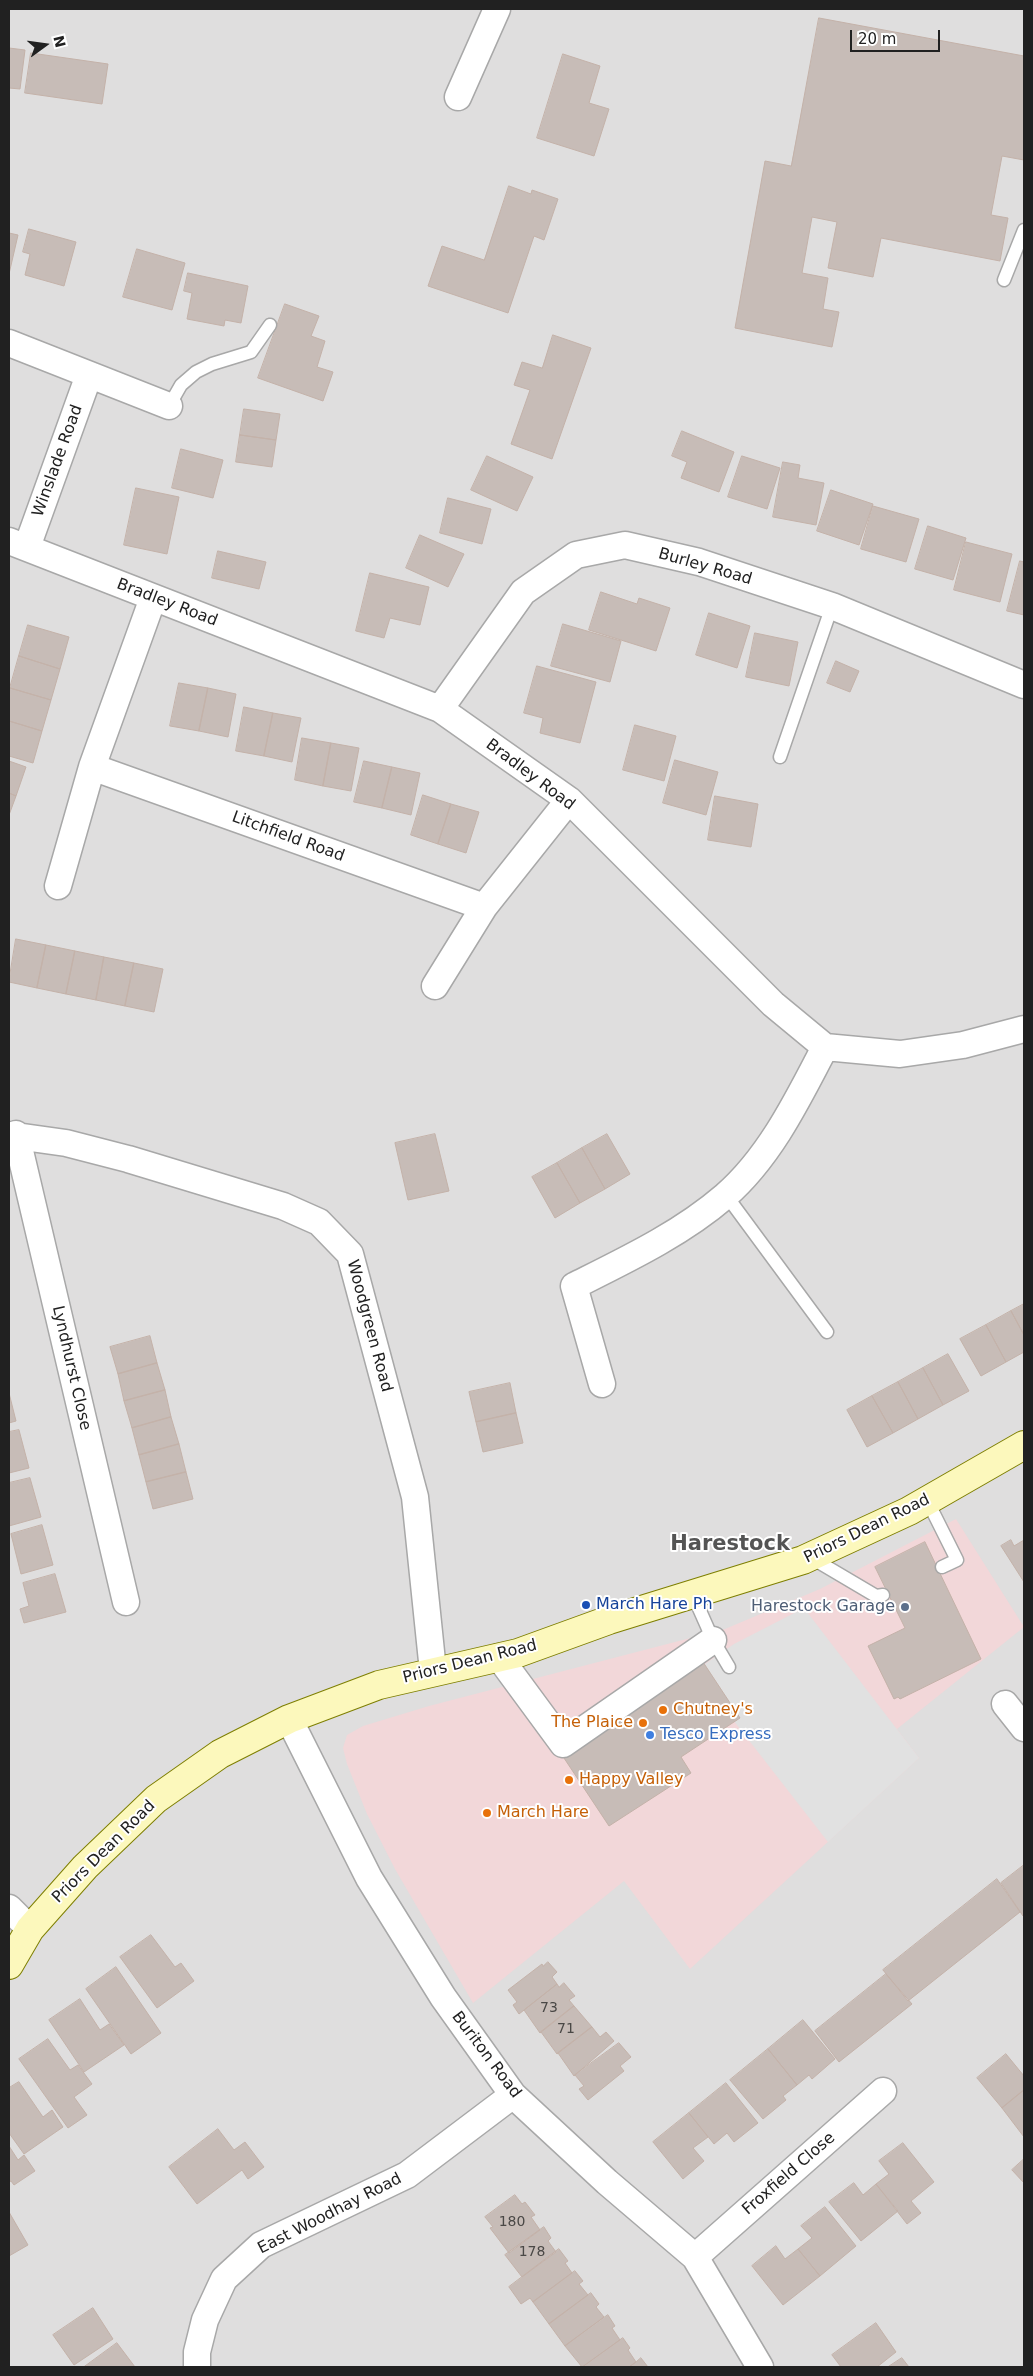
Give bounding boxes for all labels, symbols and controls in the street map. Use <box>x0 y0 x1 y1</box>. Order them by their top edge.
north arrow <box>20 20 70 70</box>
scale bar <box>853 20 943 52</box>
text: 20 m <box>858 30 896 48</box>
text: N <box>50 34 69 49</box>
street label: Winslade Road <box>29 402 87 520</box>
street label: Burley Road <box>656 544 754 590</box>
street label: Bradley Road <box>114 575 220 631</box>
street label: Bradley Road <box>482 735 578 815</box>
street label: Litchfield Road <box>229 808 347 866</box>
street label: Woodgreen Road <box>342 1258 396 1394</box>
street label: Lyndhurst Close <box>47 1304 95 1432</box>
street label: Priors Dean Road <box>801 1490 933 1568</box>
district label: Harestock <box>670 1532 790 1558</box>
place label: March Hare Ph <box>596 1595 713 1615</box>
place label: Harestock Garage <box>751 1597 895 1617</box>
marker: March Hare Ph <box>580 1599 592 1611</box>
marker: Harestock Garage <box>899 1601 911 1613</box>
street label: Priors Dean Road <box>401 1636 539 1688</box>
place label: Chutney's <box>673 1700 753 1720</box>
marker: Chutney's <box>657 1704 669 1716</box>
place label: The Plaice <box>551 1713 633 1733</box>
marker: The Plaice <box>637 1717 649 1729</box>
place label: Tesco Express <box>660 1725 771 1745</box>
marker: Tesco Express <box>644 1729 656 1741</box>
place label: Happy Valley <box>579 1770 683 1790</box>
marker: Happy Valley <box>563 1774 575 1786</box>
street label: Priors Dean Road <box>49 1797 159 1907</box>
place label: March Hare <box>497 1803 589 1823</box>
marker: March Hare <box>481 1807 493 1819</box>
house number: 73 <box>540 2000 558 2016</box>
street label: Buriton Road <box>447 2008 525 2102</box>
house number: 71 <box>557 2021 575 2037</box>
street label: Froxfield Close <box>739 2129 839 2219</box>
street label: East Woodhay Road <box>255 2169 405 2259</box>
house number: 180 <box>499 2214 525 2230</box>
house number: 178 <box>519 2244 545 2260</box>

